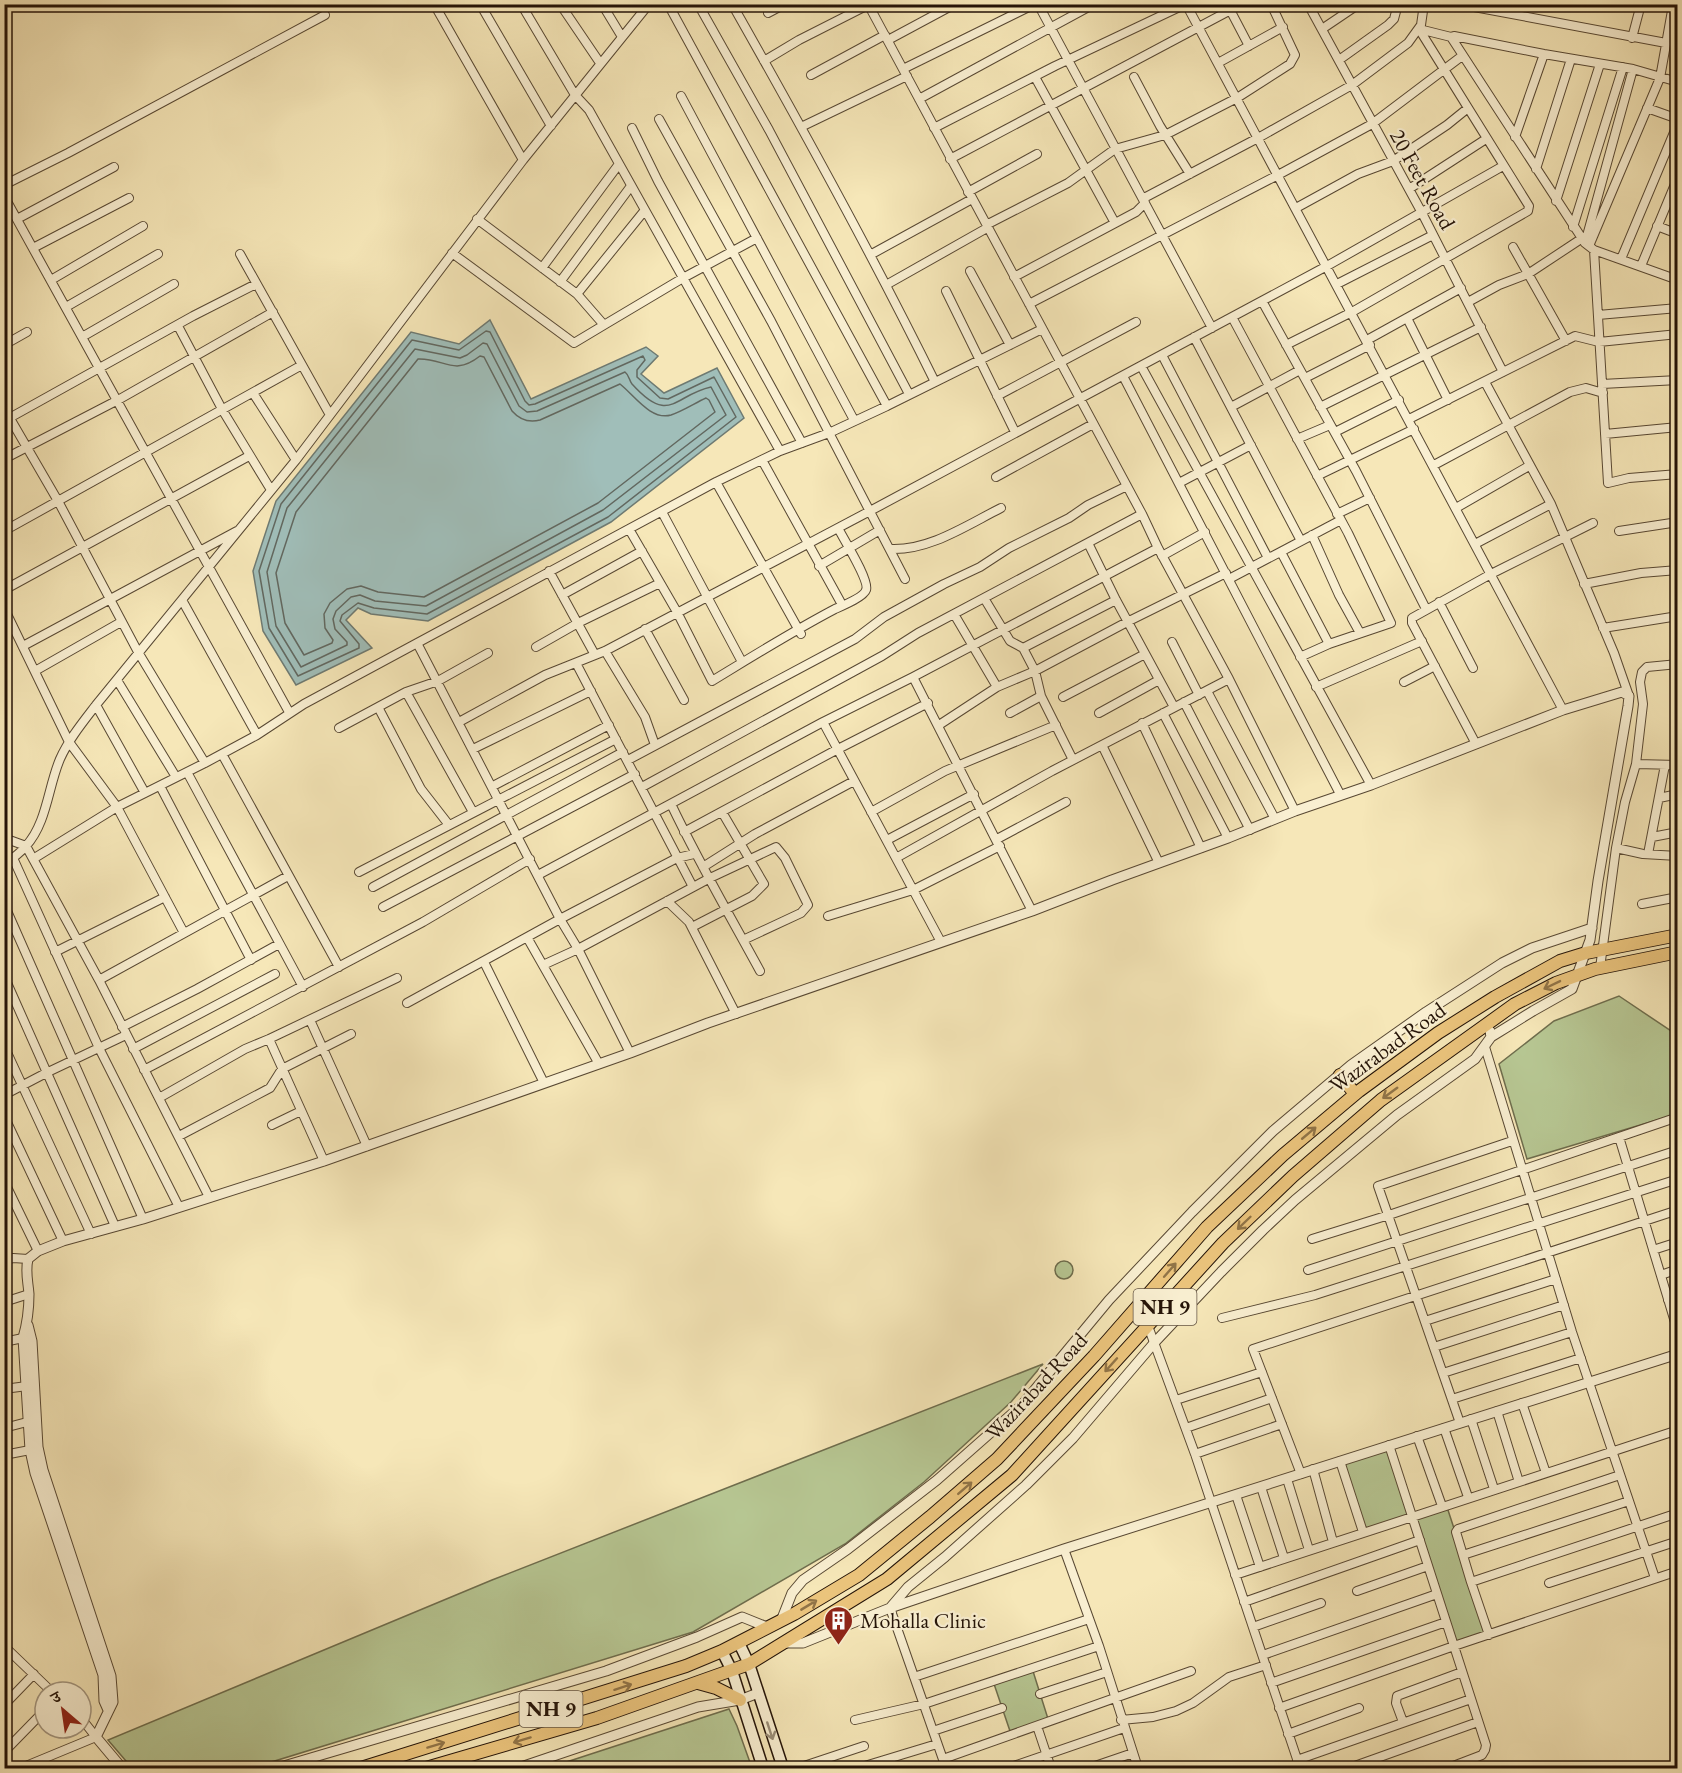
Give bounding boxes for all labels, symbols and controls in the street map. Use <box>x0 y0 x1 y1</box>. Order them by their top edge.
street label: 20 Feet Road <box>1383 124 1462 235</box>
one-way arrow <box>1543 980 1561 992</box>
street label: Wazirabad Road <box>1323 995 1452 1100</box>
one-way arrow <box>1382 1087 1398 1100</box>
one-way arrow <box>1301 1126 1316 1140</box>
one-way arrow <box>1237 1216 1252 1230</box>
one-way arrow <box>1163 1263 1177 1278</box>
road number: NH 9 <box>1134 1289 1196 1325</box>
street label: Wazirabad Road <box>979 1326 1094 1446</box>
one-way arrow <box>1104 1358 1118 1373</box>
one-way arrow <box>956 1481 972 1495</box>
one-way arrow <box>800 1598 817 1610</box>
building icon: Mohalla Clinic <box>823 1604 855 1646</box>
place label: Mohalla Clinic <box>860 1606 986 1635</box>
north arrow <box>33 1680 93 1740</box>
one-way arrow <box>613 1680 632 1691</box>
text: उ <box>46 1685 66 1709</box>
road number: NH 9 <box>520 1691 582 1727</box>
one-way arrow <box>766 1721 777 1740</box>
one-way arrow <box>513 1735 532 1746</box>
one-way arrow <box>426 1739 445 1750</box>

